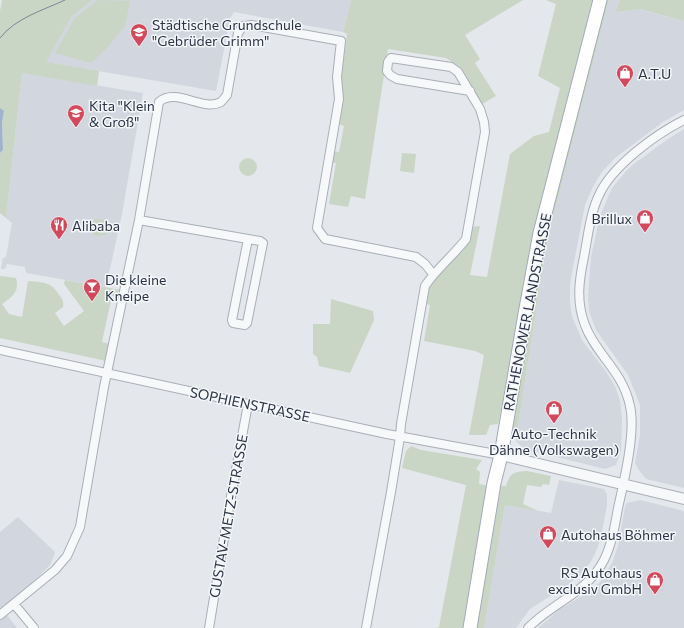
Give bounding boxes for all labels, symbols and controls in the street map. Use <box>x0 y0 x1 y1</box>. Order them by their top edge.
place label: Städtische Grundschule "Gebrüder Grimm" <box>152 16 302 49</box>
school or university icon: Städtische Grundschule "Gebrüder Grimm" <box>129 22 149 47</box>
shop icon: A.T.U <box>615 63 635 88</box>
place label: A.T.U <box>638 65 671 82</box>
place label: Kita "Klein & Groß" <box>89 97 155 130</box>
school or university icon: Kita "Klein & Groß" <box>66 103 86 128</box>
shop icon: Brillux <box>635 208 655 233</box>
place label: Brillux <box>591 210 633 227</box>
street label: RATHENOWER LANDSTRASSE <box>499 212 555 412</box>
restaurant icon: Alibaba <box>49 215 69 240</box>
place label: Alibaba <box>72 217 120 234</box>
place label: Die kleine Kneipe <box>105 271 167 304</box>
bar icon: Die kleine Kneipe <box>82 277 102 302</box>
street label: SOPHIENSTRASSE <box>188 383 312 425</box>
shop icon: Auto-Technik Dähne (Volkswagen) <box>544 399 564 424</box>
place label: Auto-Technik Dähne (Volkswagen) <box>489 425 619 458</box>
street label: GUSTAV-METZ-STRASSE <box>205 433 251 599</box>
shop icon: Autohaus Böhmer <box>538 524 558 549</box>
place label: Autohaus Böhmer <box>561 526 676 543</box>
place label: RS Autohaus exclusiv GmbH <box>548 564 642 597</box>
shop icon: RS Autohaus exclusiv GmbH <box>645 570 665 595</box>

